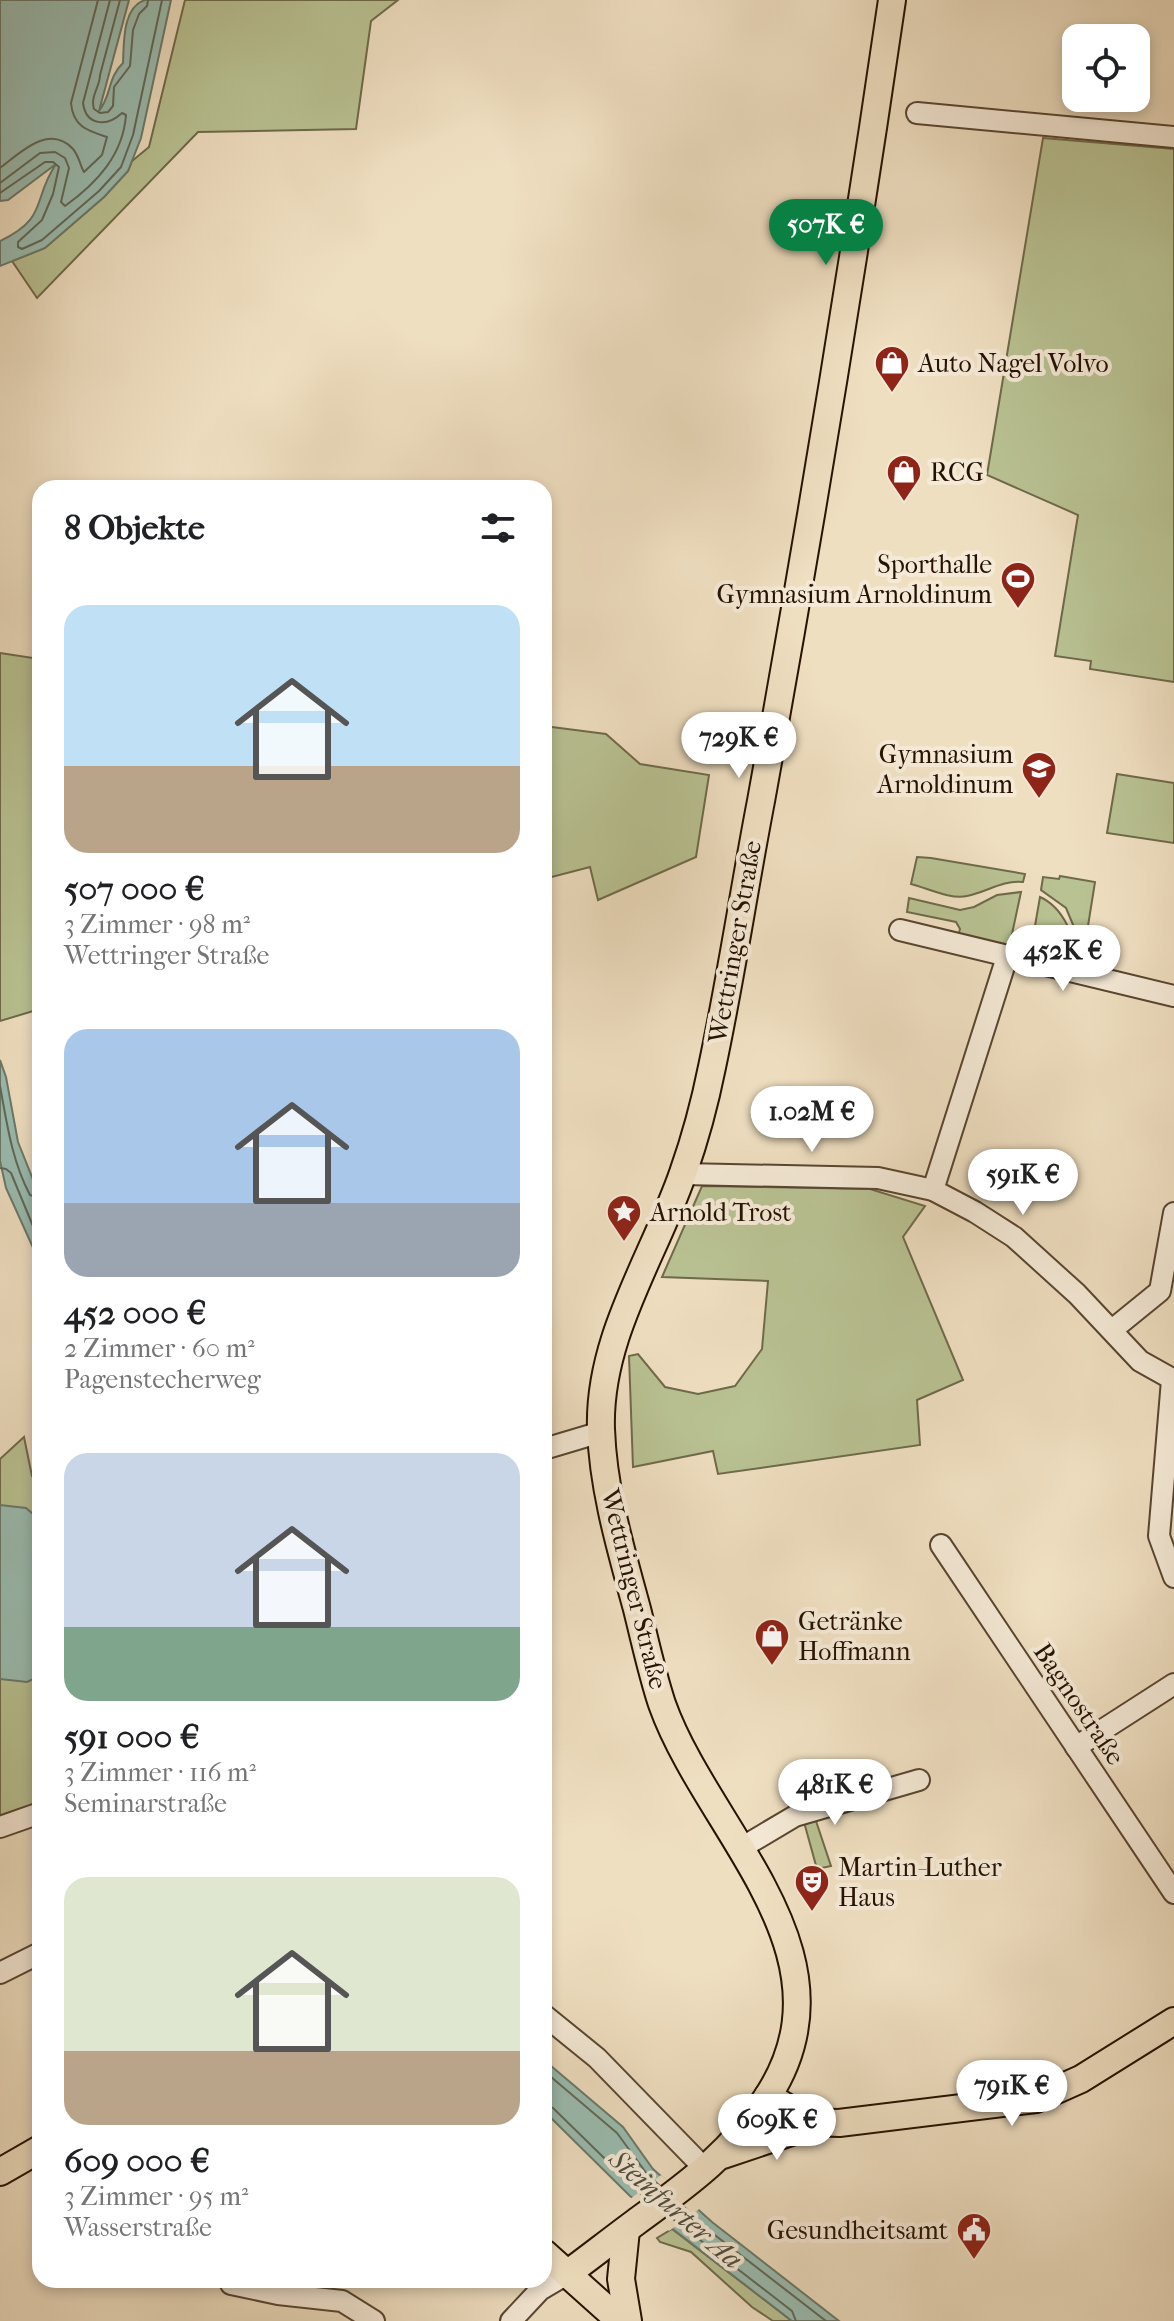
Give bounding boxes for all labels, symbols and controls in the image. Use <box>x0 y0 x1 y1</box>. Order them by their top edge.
map controls <box>1062 24 1150 112</box>
button: locate <box>1062 24 1150 112</box>
pin: 507K € <box>761 199 891 267</box>
text: 507K € <box>787 209 865 240</box>
shop icon: Auto Nagel Volvo <box>873 344 911 394</box>
place label: Auto Nagel Volvo <box>917 348 1109 379</box>
shop icon: RCG <box>885 453 923 503</box>
place label: RCG <box>930 457 984 488</box>
icon: filters <box>476 506 520 550</box>
text: 8 Objekte <box>64 508 205 548</box>
place label: Sporthalle Gymnasium Arnoldinum <box>716 549 992 610</box>
sports icon: Sporthalle Gymnasium Arnoldinum <box>999 560 1037 610</box>
icon: home <box>220 657 364 801</box>
pin: 729K € <box>674 712 804 780</box>
text: 729K € <box>699 722 779 753</box>
place label: Gymnasium Arnoldinum <box>876 739 1013 800</box>
school or university icon: Gymnasium Arnoldinum <box>1020 750 1058 800</box>
street label: Wettringer Straße <box>702 838 768 1047</box>
text: 507 000 € <box>64 869 205 909</box>
text: 3 Zimmer · 98 m² <box>64 909 250 940</box>
pin: 452K € <box>998 925 1128 993</box>
text: 452K € <box>1023 935 1103 966</box>
text: Wettringer Straße <box>64 940 269 971</box>
icon: home <box>220 1081 364 1225</box>
pin: 1.02M € <box>738 1086 886 1154</box>
text: 1.02M € <box>769 1096 855 1127</box>
pin: 591K € <box>958 1149 1088 1217</box>
text: 591K € <box>986 1159 1060 1190</box>
place icon: Arnold Trost <box>605 1193 643 1243</box>
place label: Arnold Trost <box>649 1197 792 1228</box>
text: 452 000 € <box>64 1293 206 1333</box>
text: 2 Zimmer · 60 m² <box>64 1333 255 1364</box>
text: Pagenstecherweg <box>64 1364 261 1395</box>
street label: Wettringer Straße <box>594 1485 674 1693</box>
icon: home <box>220 1505 364 1649</box>
place label: Getränke Hoffmann <box>798 1606 911 1667</box>
shop icon: Getränke Hoffmann <box>753 1617 791 1667</box>
street label: Bagnostraße <box>1027 1637 1131 1771</box>
text: 591 000 € <box>64 1717 200 1757</box>
text: 3 Zimmer · 116 m² <box>64 1757 256 1788</box>
pin: 481K € <box>770 1759 900 1827</box>
text: 481K € <box>796 1769 874 1800</box>
text: Seminarstraße <box>64 1788 227 1819</box>
place label: Martin-Luther Haus <box>838 1852 1002 1913</box>
theatre icon: Martin-Luther Haus <box>793 1863 831 1913</box>
icon: home <box>220 1929 364 2073</box>
pin: 791K € <box>947 2060 1077 2128</box>
text: 791K € <box>974 2070 1050 2101</box>
pin: 609K € <box>712 2094 842 2162</box>
text: 609K € <box>736 2104 818 2135</box>
text: 609 000 € <box>64 2141 210 2181</box>
water label: Steinfurter Aa <box>602 2142 749 2276</box>
text: 3 Zimmer · 95 m² <box>64 2181 248 2212</box>
public building icon: Gesundheitsamt <box>955 2211 993 2261</box>
text: Wasserstraße <box>64 2212 212 2243</box>
place label: Gesundheitsamt <box>767 2215 949 2246</box>

